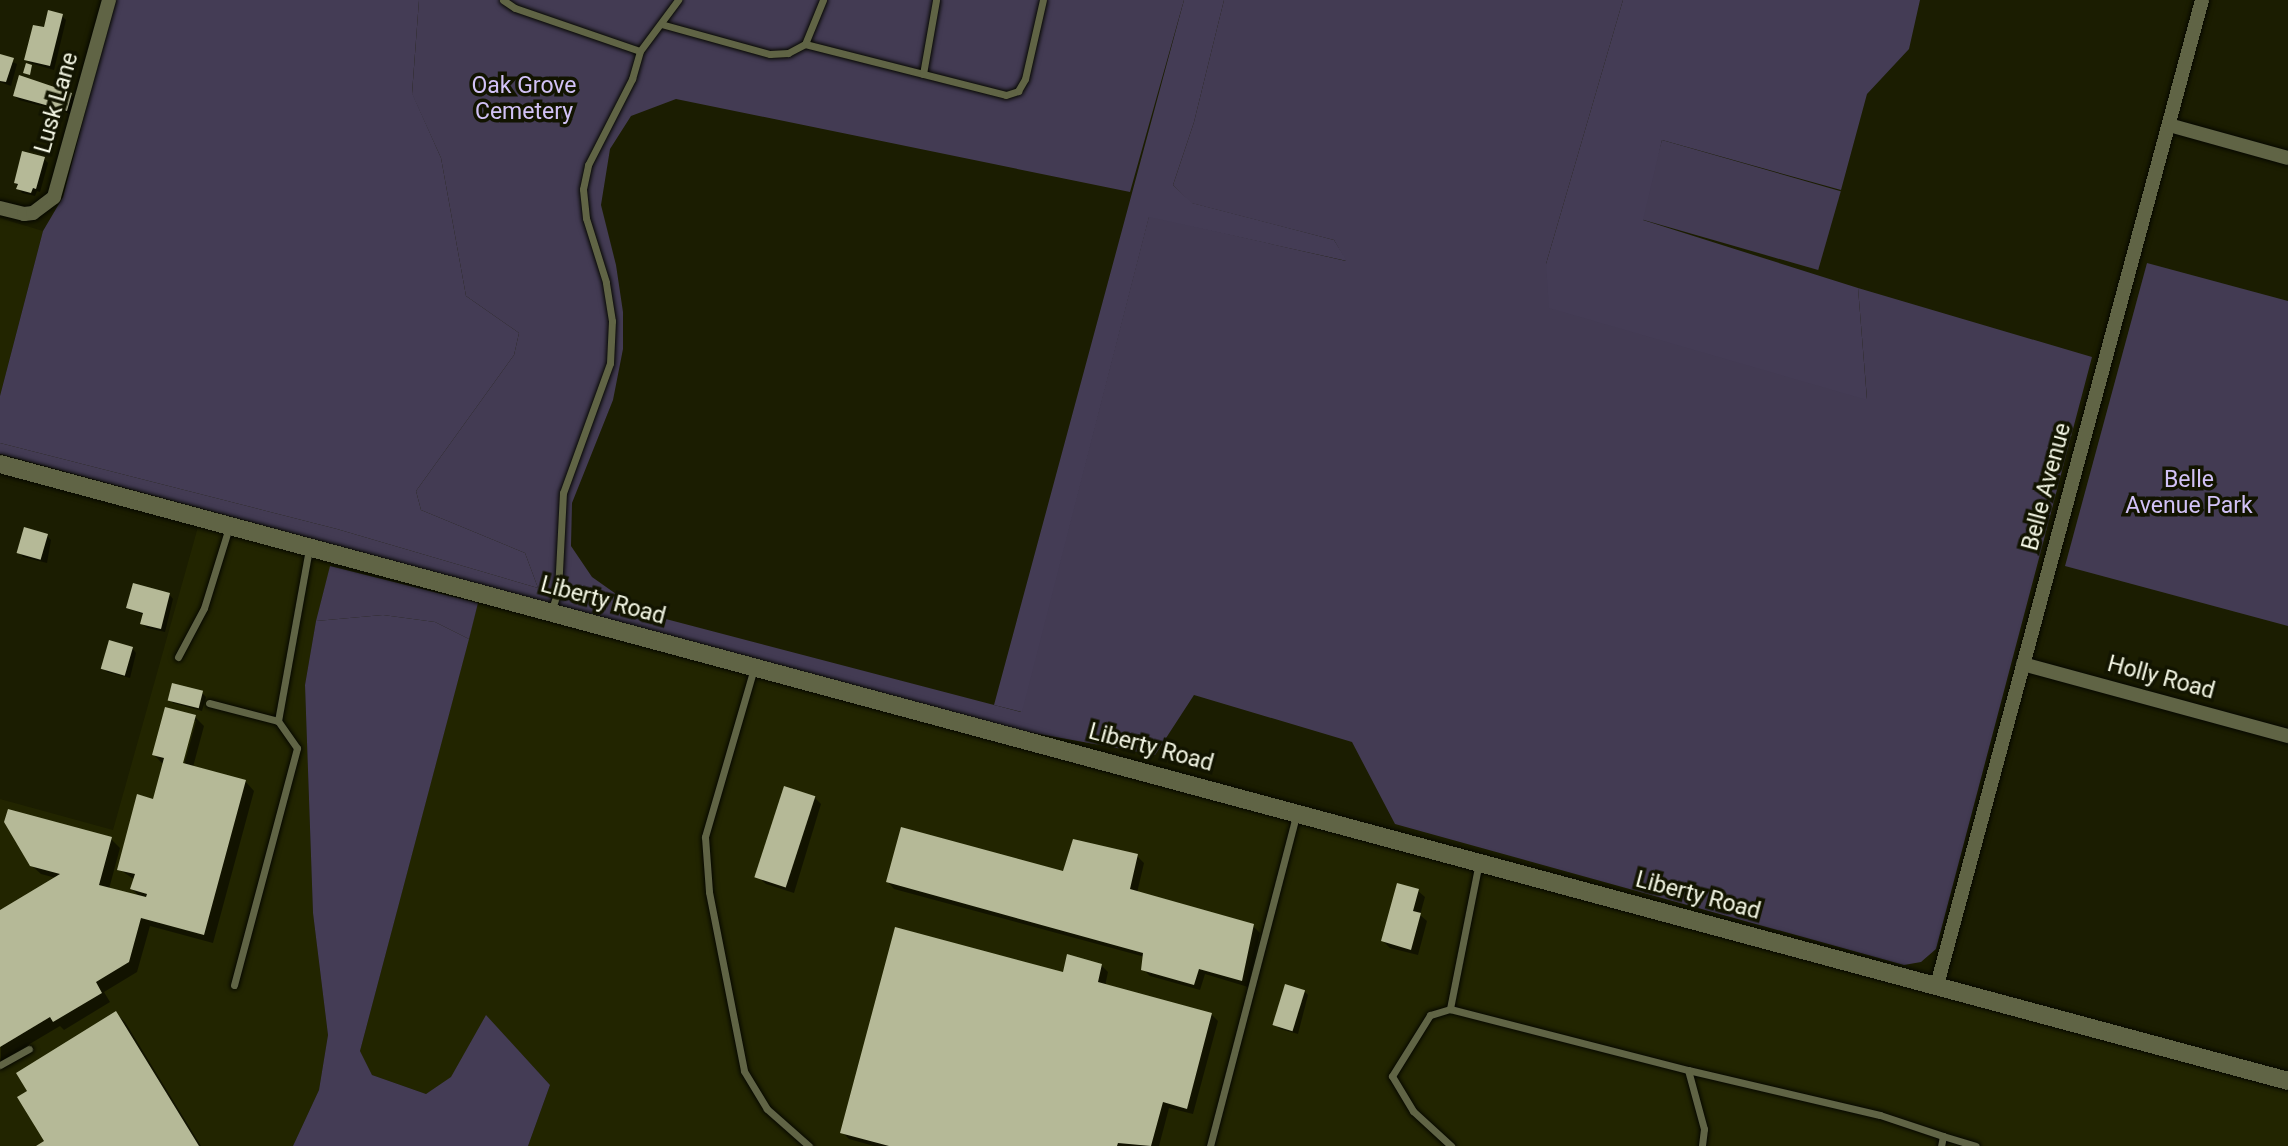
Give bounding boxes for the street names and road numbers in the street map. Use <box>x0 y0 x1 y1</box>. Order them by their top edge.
street label: Lusk Lane <box>29 49 85 157</box>
street label: Belle Avenue <box>2017 420 2077 554</box>
street label: Liberty Road <box>537 571 669 631</box>
street label: Holly Road <box>2104 650 2218 706</box>
street label: Liberty Road <box>1085 718 1217 778</box>
street label: Liberty Road <box>1632 866 1764 926</box>

